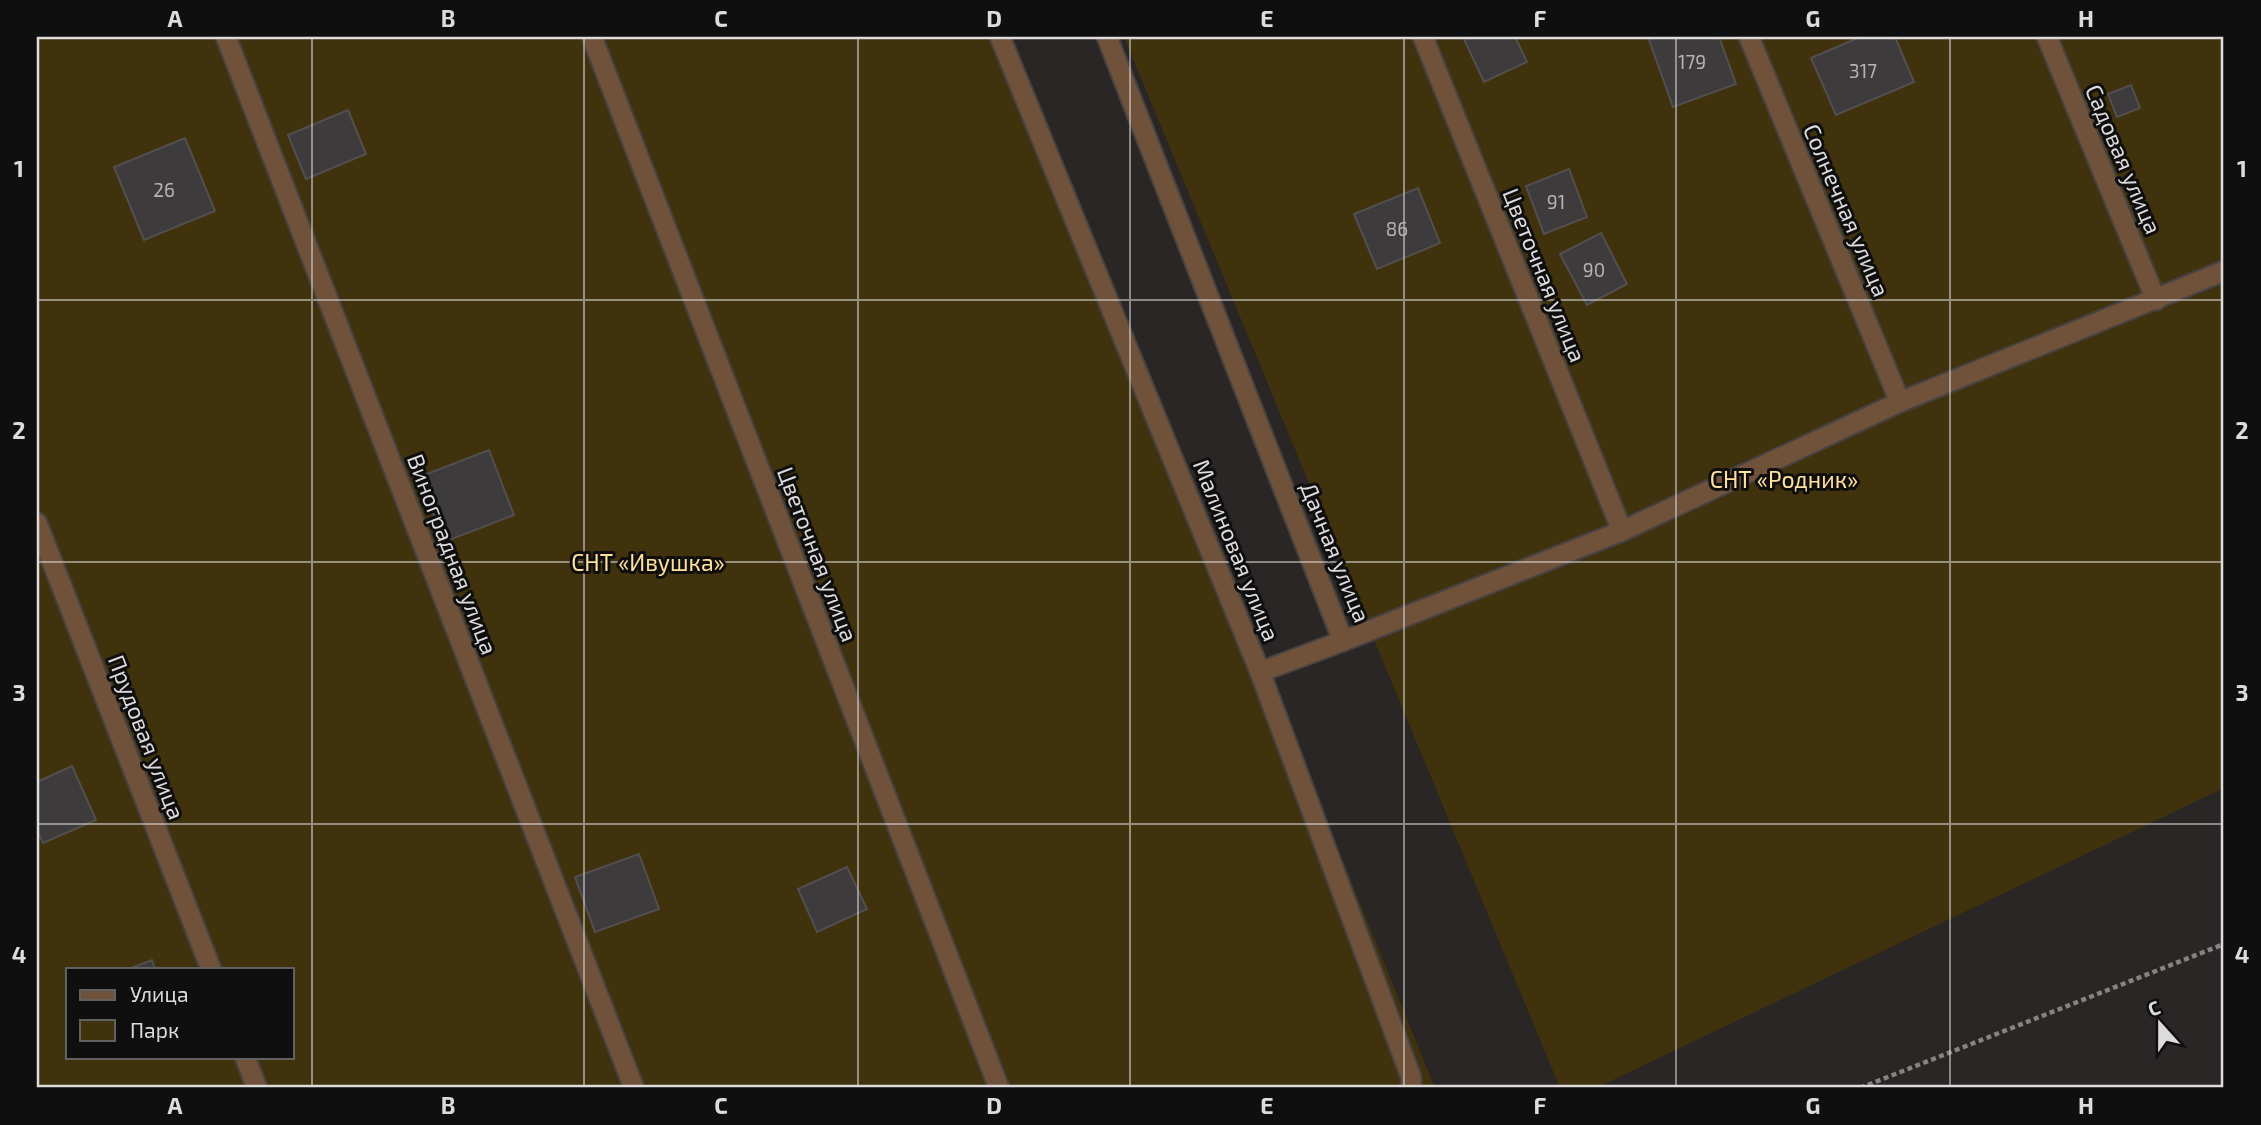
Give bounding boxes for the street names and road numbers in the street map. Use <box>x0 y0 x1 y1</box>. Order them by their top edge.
street label: Садовая улица <box>2079 80 2168 238</box>
street label: Солнечная улица <box>1797 119 1896 301</box>
street label: Цветочная улица <box>1496 184 1593 366</box>
street label: Виноградная улица <box>401 450 504 659</box>
street label: Малиновая улица <box>1187 455 1286 645</box>
street label: Цветочная улица <box>771 463 864 646</box>
street label: Дачная улица <box>1294 478 1377 627</box>
street label: Прудовая улица <box>102 651 191 824</box>

